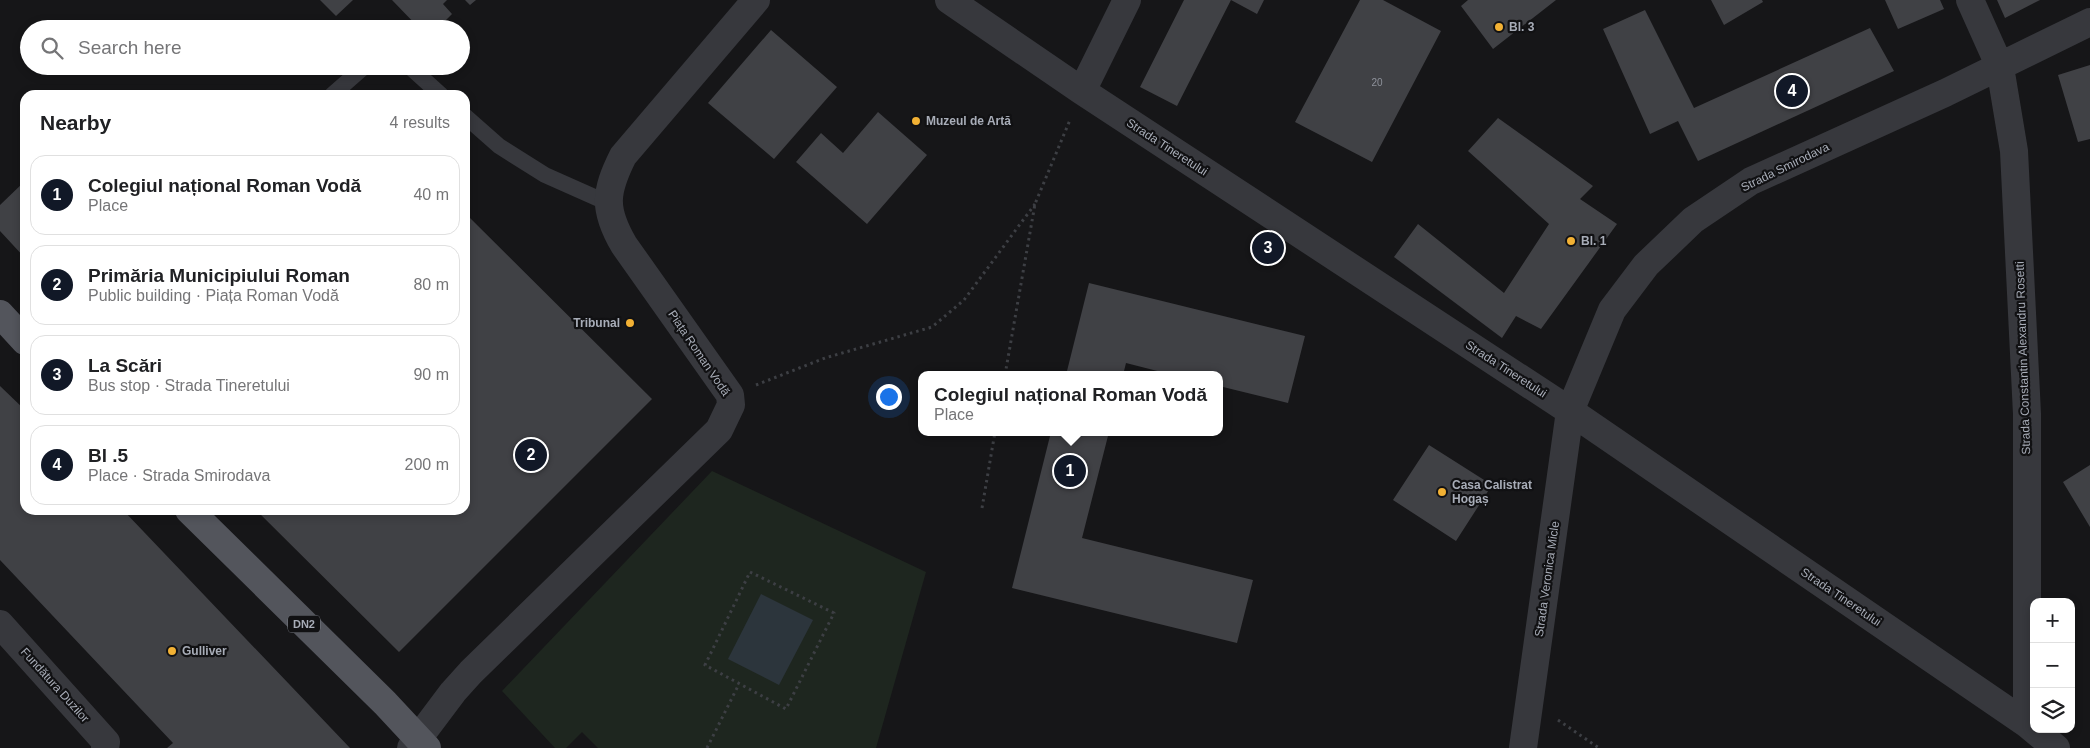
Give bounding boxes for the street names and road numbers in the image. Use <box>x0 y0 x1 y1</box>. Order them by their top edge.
street label: Strada Tineretului <box>1124 116 1210 178</box>
street label: Strada Smirodava <box>1739 140 1832 194</box>
street label: Strada Constantin Alexandru Rosetti <box>2013 261 2033 455</box>
street label: Piața Roman Vodă <box>665 308 733 399</box>
street label: Strada Tineretului <box>1463 338 1549 400</box>
street label: Strada Veronica Micle <box>1532 520 1562 638</box>
street label: Strada Tineretului <box>1798 565 1884 629</box>
road number: DN2 <box>288 616 320 632</box>
street label: Fundătura Duzilor <box>18 645 92 725</box>

